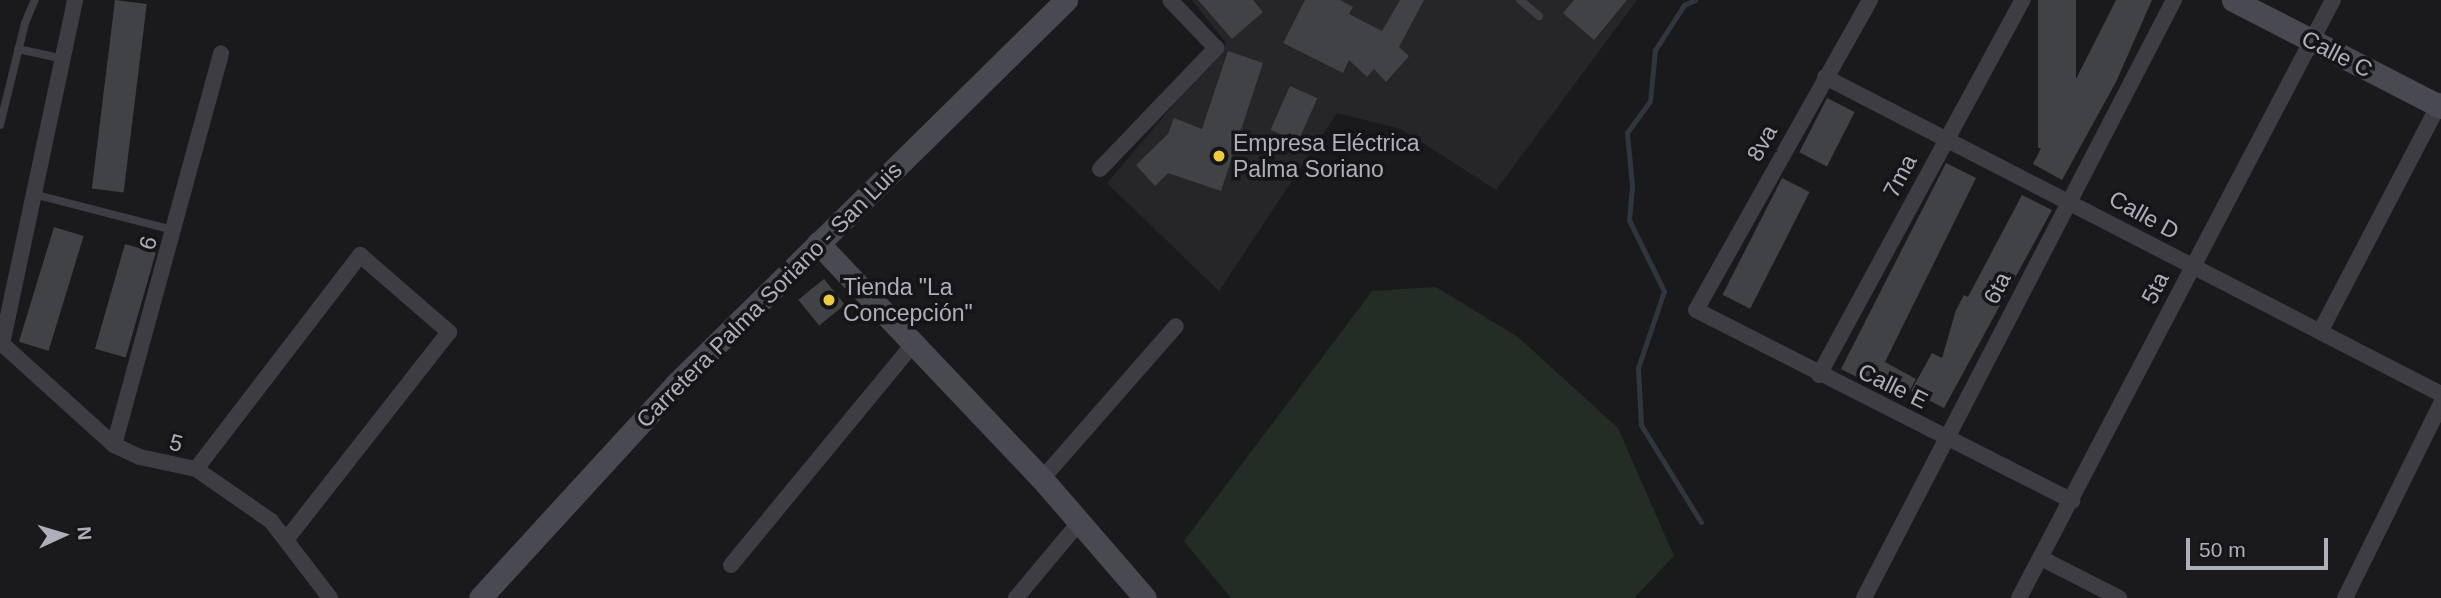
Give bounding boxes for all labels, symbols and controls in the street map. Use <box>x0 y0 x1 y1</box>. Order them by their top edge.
street label: Calle C <box>2297 25 2377 83</box>
street label: 8va <box>1741 120 1783 166</box>
place label: Empresa Eléctrica Palma Soriano <box>1233 129 1420 183</box>
marker: Empresa Eléctrica Palma Soriano <box>1211 148 1227 164</box>
street label: 7ma <box>1877 150 1923 202</box>
street label: Carretera Palma Soriano - San Luis <box>630 156 908 434</box>
street label: Calle D <box>2104 185 2184 245</box>
street label: 6 <box>133 233 163 253</box>
street label: 6ta <box>1977 267 2017 309</box>
street label: 5ta <box>2135 267 2175 309</box>
place label: Tienda "La Concepción" <box>843 273 973 327</box>
marker: Tienda "La Concepción" <box>821 292 837 308</box>
street label: Calle E <box>1854 357 1932 415</box>
street label: 5 <box>166 428 186 458</box>
north arrow <box>28 500 98 570</box>
scale bar <box>2189 524 2331 568</box>
text: N <box>73 526 95 541</box>
text: 50 m <box>2199 538 2246 561</box>

